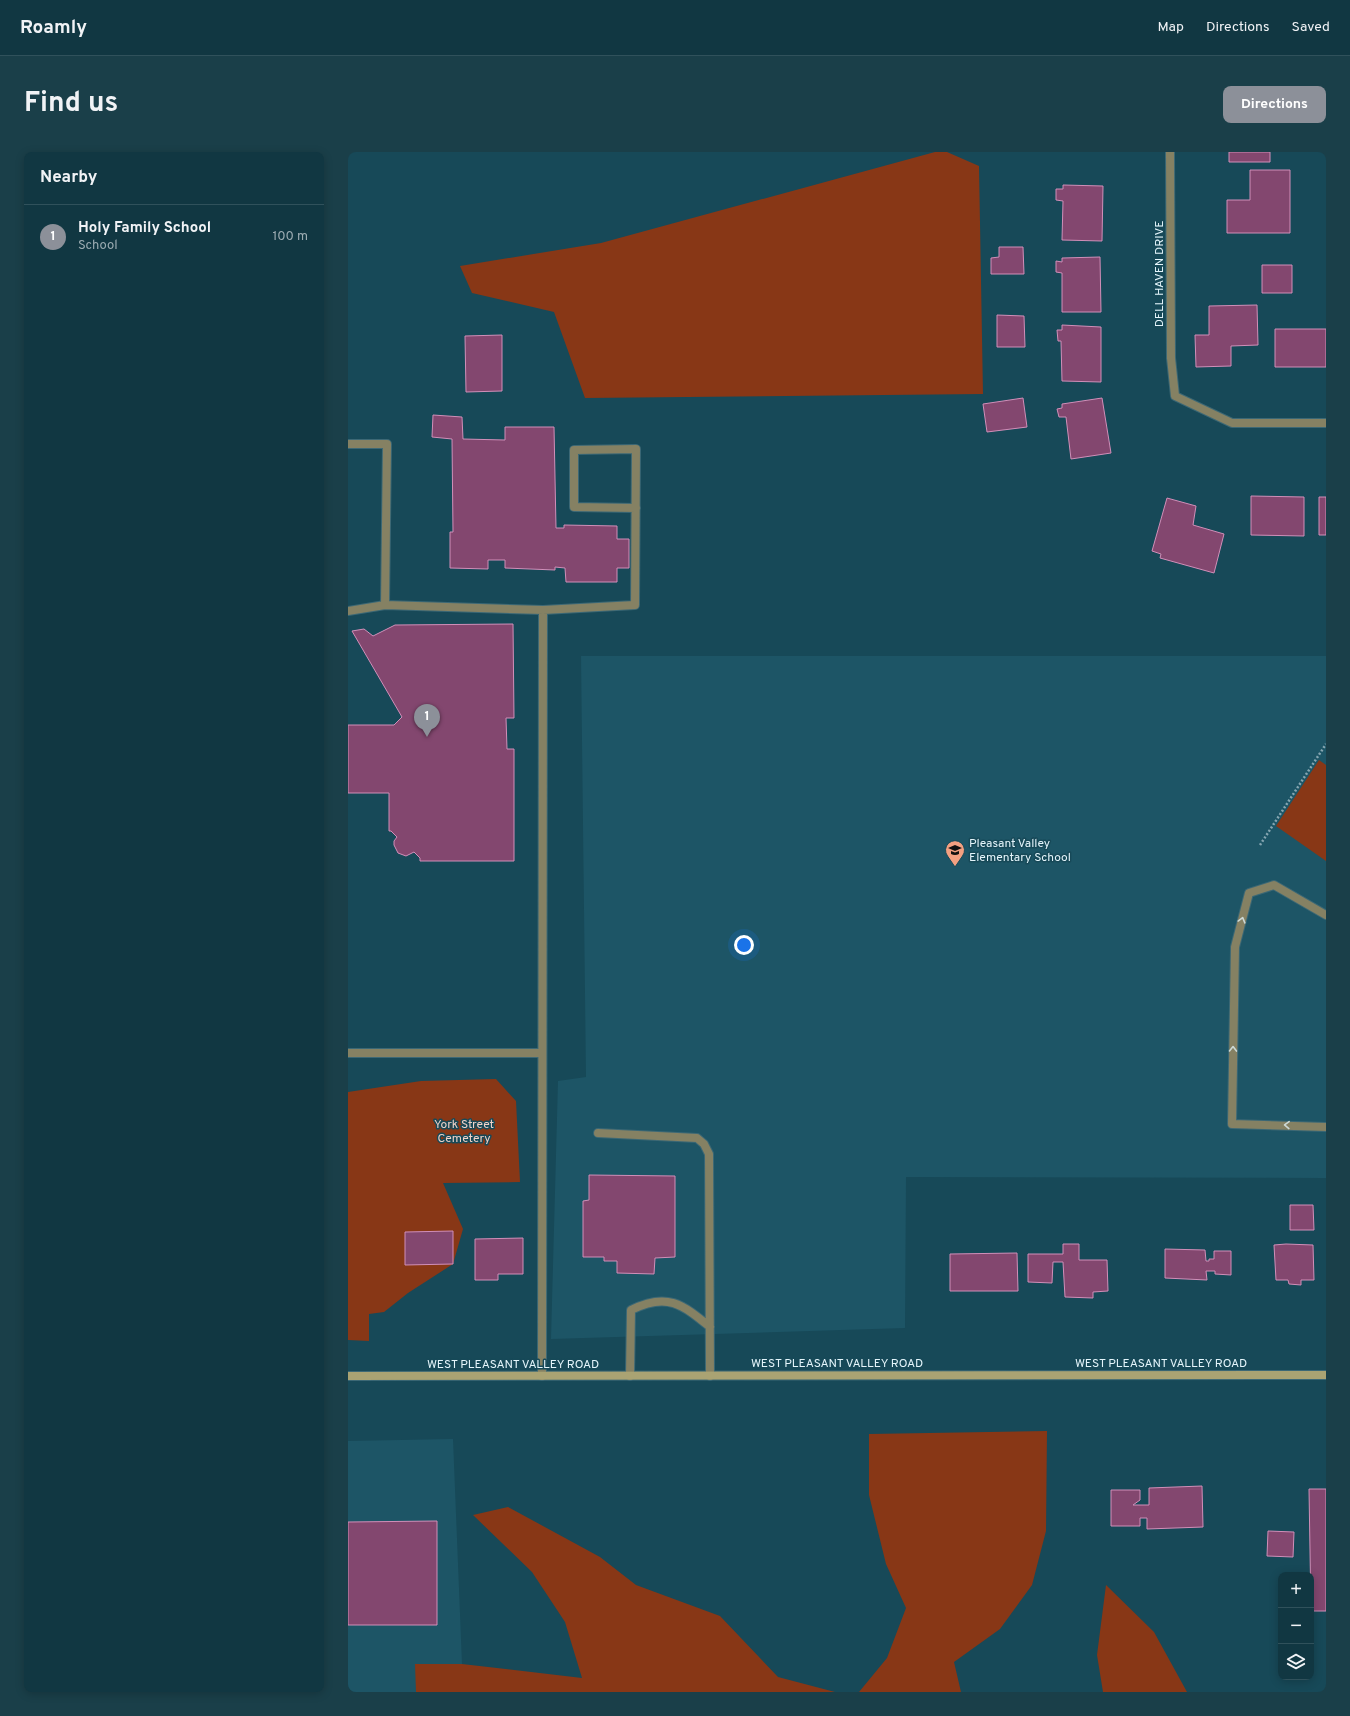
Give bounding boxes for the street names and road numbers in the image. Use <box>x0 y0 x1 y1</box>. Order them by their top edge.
street label: DELL HAVEN DRIVE <box>1152 221 1168 327</box>
street label: WEST PLEASANT VALLEY ROAD <box>751 1356 923 1372</box>
street label: WEST PLEASANT VALLEY ROAD <box>1075 1356 1247 1372</box>
street label: WEST PLEASANT VALLEY ROAD <box>427 1357 599 1373</box>

